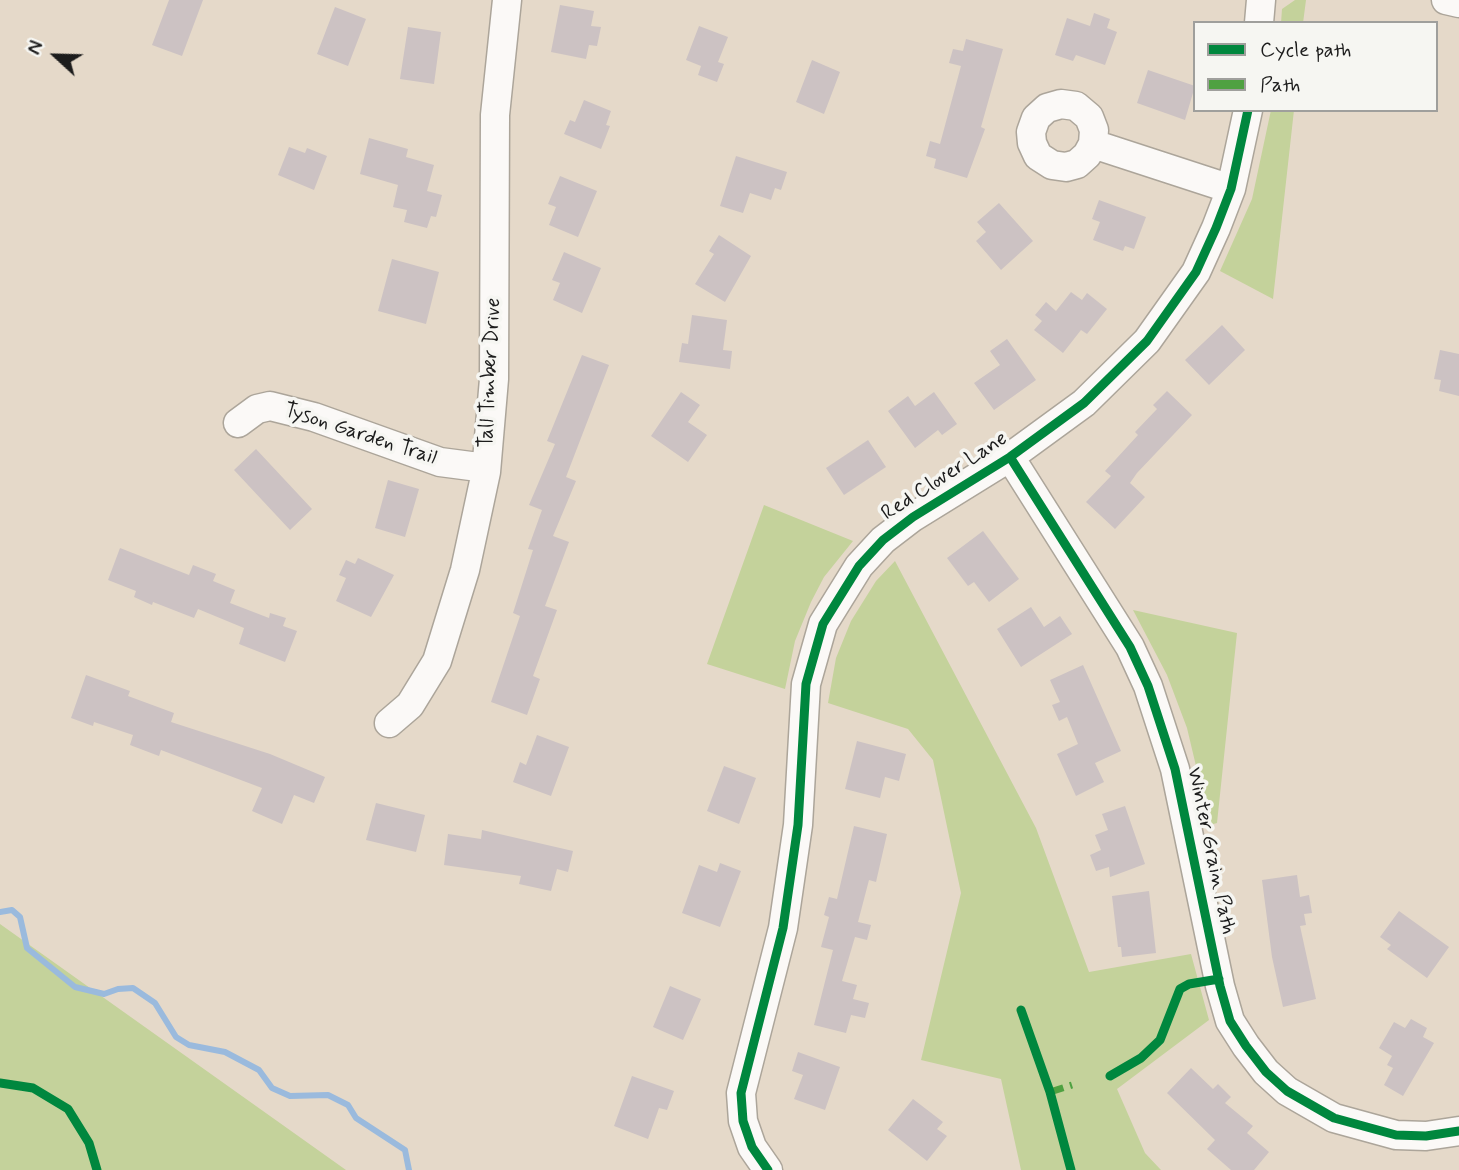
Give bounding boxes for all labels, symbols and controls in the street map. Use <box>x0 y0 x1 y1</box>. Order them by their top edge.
north arrow <box>21 21 91 91</box>
legend <box>1193 21 1438 112</box>
text: Cycle path <box>1260 36 1351 64</box>
text: N <box>22 37 50 58</box>
text: Path <box>1260 71 1300 99</box>
street label: Tall Timber Drive <box>474 297 508 449</box>
street label: Tyson Garden Trail <box>280 398 440 472</box>
street label: Red Clover Lane <box>877 427 1013 527</box>
street label: Winter Grain Path <box>1180 765 1240 937</box>

